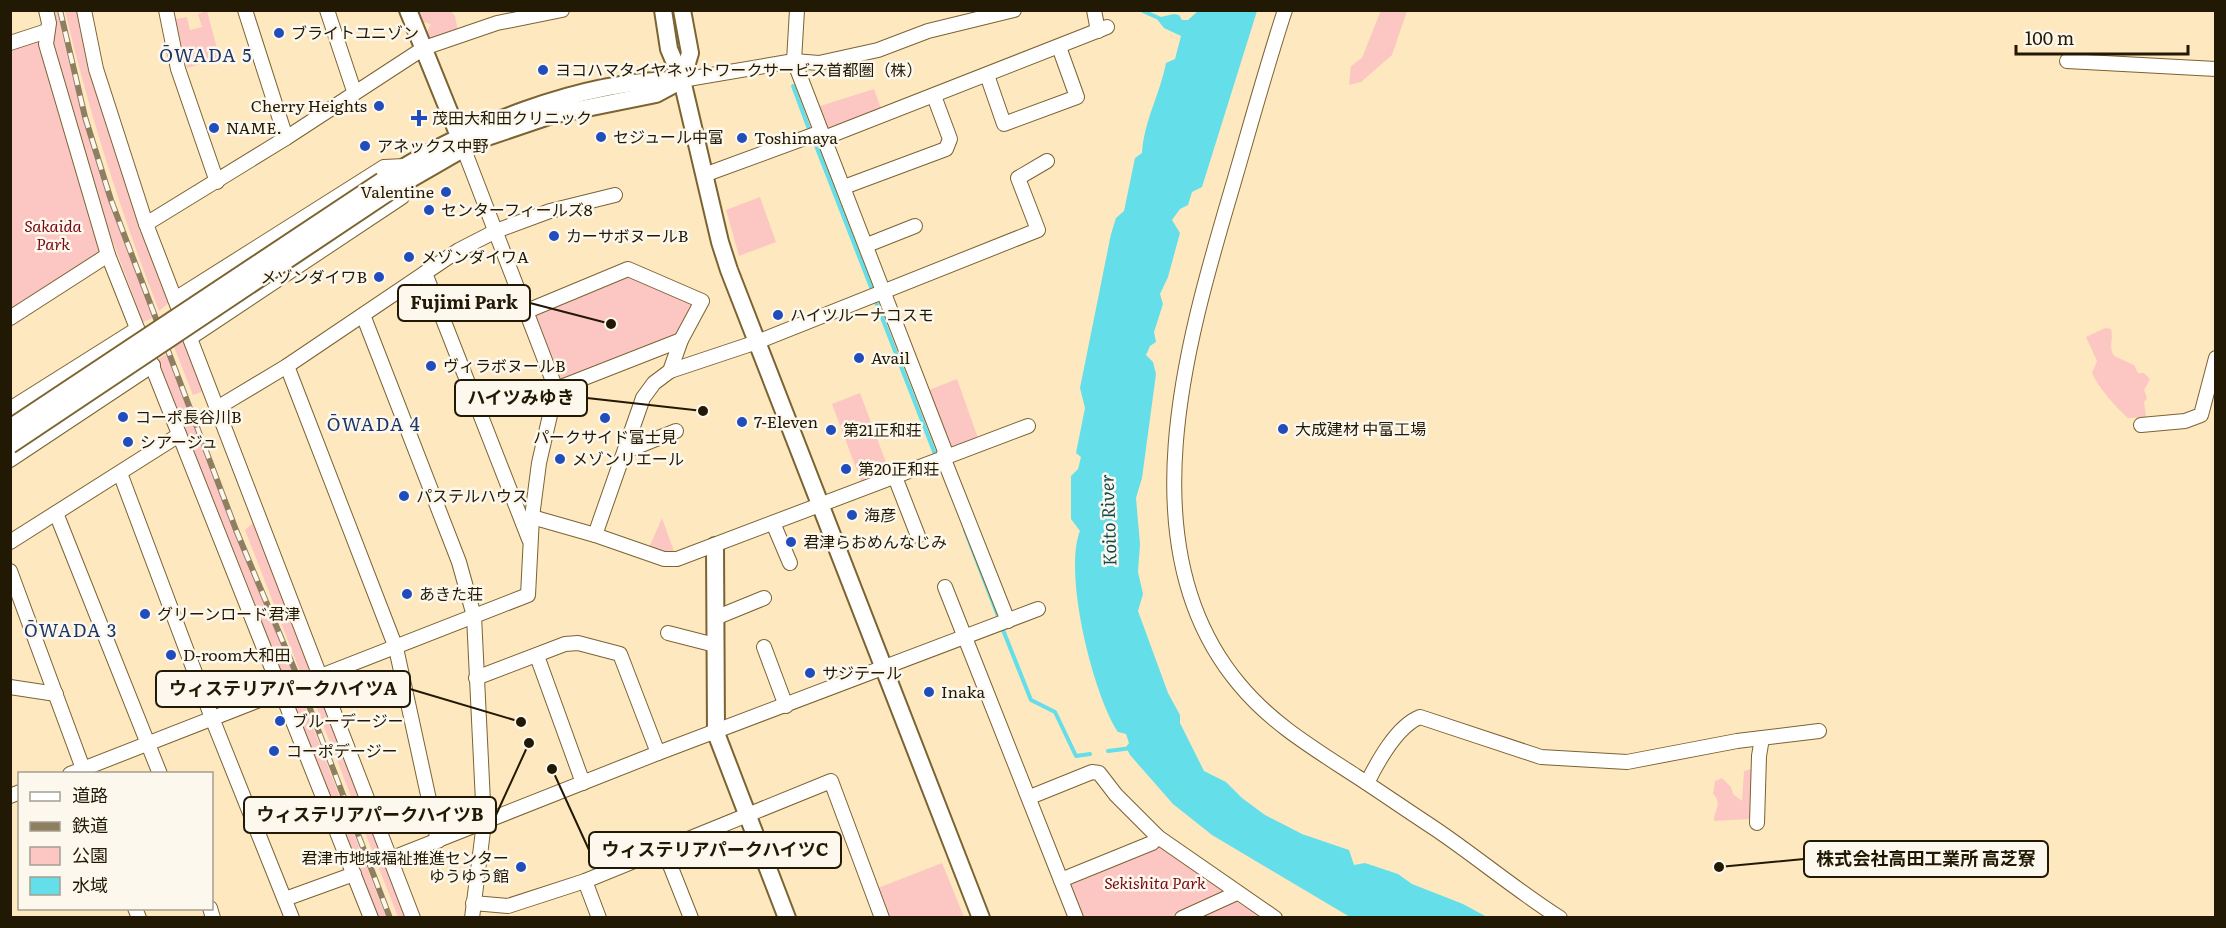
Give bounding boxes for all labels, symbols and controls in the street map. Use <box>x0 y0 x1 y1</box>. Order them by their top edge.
scale bar <box>2016 18 2188 56</box>
place label: ブライトユニゾン <box>291 20 419 44</box>
text: 100 m <box>2025 24 2074 51</box>
marker: ブライトユニゾン <box>272 26 286 40</box>
district label: ŌWADA 5 <box>159 41 253 68</box>
place label: ヨコハマタイヤネットワークサービス首都圏（株） <box>555 57 923 81</box>
marker: ヨコハマタイヤネットワークサービス首都圏（株） <box>536 63 550 77</box>
place label: Cherry Heights <box>251 93 367 117</box>
marker: Cherry Heights <box>372 99 386 113</box>
place label: 茂田大和田クリニック <box>432 105 592 129</box>
marker: 茂田大和田クリニック <box>410 109 428 127</box>
place label: NAME. <box>226 115 282 139</box>
marker: NAME. <box>207 121 221 135</box>
place label: セジュール中富 <box>613 124 724 148</box>
place label: Toshimaya <box>754 125 838 149</box>
marker: セジュール中富 <box>594 130 608 144</box>
marker: Toshimaya <box>735 131 749 145</box>
place label: アネックス中野 <box>377 133 489 157</box>
marker: アネックス中野 <box>358 139 372 153</box>
place label: Valentine <box>361 179 434 203</box>
marker: Valentine <box>439 185 453 199</box>
place label: センターフィールズ8 <box>441 197 593 221</box>
marker: センターフィールズ8 <box>422 203 436 217</box>
park label: Sakaida Park <box>24 213 83 255</box>
place label: カーサボヌールB <box>566 223 688 247</box>
marker: カーサボヌールB <box>547 229 561 243</box>
place label: メゾンダイワA <box>421 244 529 268</box>
marker: メゾンダイワA <box>402 250 416 264</box>
place label: メゾンダイワB <box>260 264 367 288</box>
marker: メゾンダイワB <box>372 270 386 284</box>
callout: Fujimi Park <box>398 285 530 321</box>
text: Fujimi Park <box>410 288 519 315</box>
place label: ハイツルーナコスモ <box>790 302 934 326</box>
marker: ハイツルーナコスモ <box>771 308 785 322</box>
place label: Avail <box>871 345 910 369</box>
marker: Avail <box>852 351 866 365</box>
place label: ヴィラボヌールB <box>443 353 566 377</box>
marker: ヴィラボヌールB <box>424 359 438 373</box>
callout: ハイツみゆき <box>455 380 587 416</box>
text: ハイツみゆき <box>467 383 575 410</box>
place label: コーポ長谷川B <box>135 404 242 428</box>
place label: 7-Eleven <box>754 409 818 433</box>
marker: コーポ長谷川B <box>116 410 130 424</box>
district label: ŌWADA 4 <box>327 410 421 437</box>
marker: パークサイド富士見 <box>598 411 612 425</box>
marker: 7-Eleven <box>735 415 749 429</box>
place label: 大成建材 中富工場 <box>1295 416 1426 440</box>
place label: 第21正和荘 <box>843 417 922 441</box>
marker: 大成建材 中富工場 <box>1276 422 1290 436</box>
marker: 第21正和荘 <box>824 423 838 437</box>
place label: パークサイド富士見 <box>533 424 677 448</box>
place label: シアージュ <box>140 429 218 453</box>
marker: シアージュ <box>121 435 135 449</box>
place label: メゾンリエール <box>572 446 684 470</box>
marker: メゾンリエール <box>553 452 567 466</box>
place label: 第20正和荘 <box>858 456 939 480</box>
marker: 第20正和荘 <box>839 462 853 476</box>
water label: Koito River <box>1092 474 1123 566</box>
place label: パステルハウス <box>416 483 528 507</box>
marker: パステルハウス <box>397 489 411 503</box>
place label: 海彦 <box>864 502 896 526</box>
marker: 海彦 <box>845 508 859 522</box>
place label: 君津らおめんなじみ <box>803 529 947 553</box>
marker: 君津らおめんなじみ <box>784 535 798 549</box>
place label: あきた荘 <box>419 581 483 605</box>
marker: あきた荘 <box>400 587 414 601</box>
place label: グリーンロード君津 <box>157 601 300 625</box>
marker: グリーンロード君津 <box>138 607 152 621</box>
district label: ŌWADA 3 <box>24 616 118 643</box>
place label: D-room大和田 <box>183 642 290 666</box>
marker: D-room大和田 <box>164 648 178 662</box>
place label: サジテール <box>822 660 902 684</box>
marker: サジテール <box>803 666 817 680</box>
callout: ウィステリアパークハイツA <box>156 671 410 707</box>
text: ウィステリアパークハイツA <box>169 674 397 701</box>
place label: Inaka <box>941 679 986 703</box>
marker: Inaka <box>922 685 936 699</box>
place label: ブルーデージー <box>292 708 404 732</box>
marker: ブルーデージー <box>273 714 287 728</box>
place label: コーポデージー <box>286 738 398 762</box>
marker: コーポデージー <box>267 744 281 758</box>
legend <box>18 772 213 910</box>
text: 道路 <box>72 781 108 808</box>
callout: ウィステリアパークハイツB <box>244 797 496 833</box>
text: ウィステリアパークハイツB <box>257 800 483 827</box>
text: 鉄道 <box>72 811 108 838</box>
callout: ウィステリアパークハイツC <box>589 832 841 868</box>
text: ウィステリアパークハイツC <box>601 835 829 862</box>
text: 公園 <box>72 841 108 868</box>
callout: 株式会社高田工業所 高芝寮 <box>1804 841 2048 877</box>
text: 株式会社高田工業所 高芝寮 <box>1816 844 2036 871</box>
place label: 君津市地域福祉推進センター ゆうゆう館 <box>301 845 509 887</box>
marker: 君津市地域福祉推進センター ゆうゆう館 <box>514 860 528 874</box>
park label: Sekishita Park <box>1104 870 1206 894</box>
text: 水域 <box>72 871 108 898</box>

